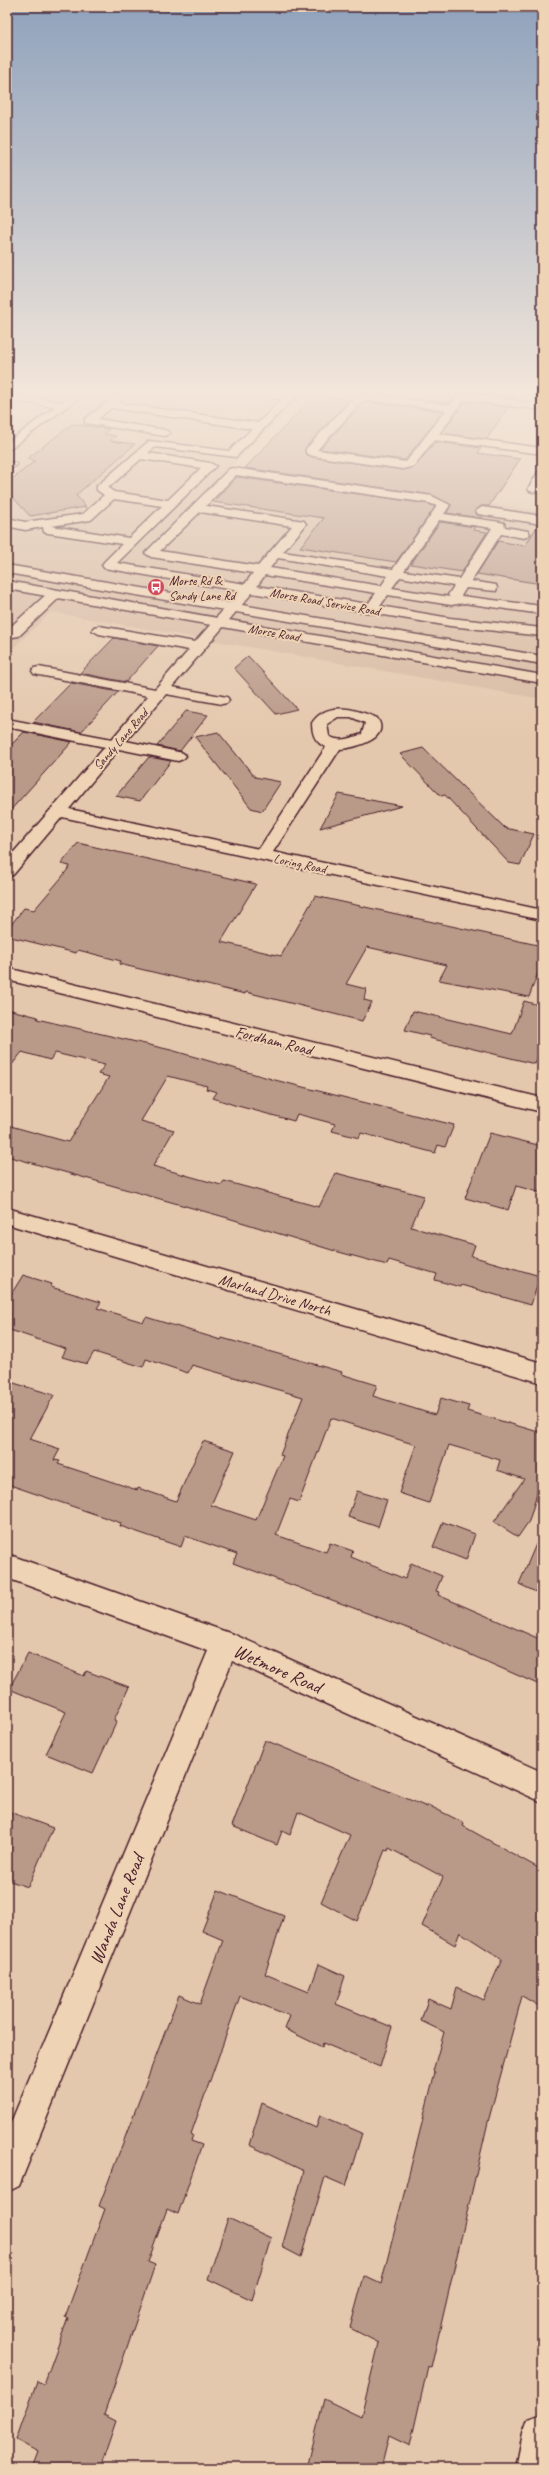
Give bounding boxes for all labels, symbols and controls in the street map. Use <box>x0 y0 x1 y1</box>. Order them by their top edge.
place label: Morse Rd & Sandy Lane Rd <box>169 573 237 604</box>
bus stop icon: Morse Rd & Sandy Lane Rd <box>146 577 166 597</box>
street label: Morse Road Service Road <box>269 584 383 620</box>
street label: Morse Road <box>247 621 303 646</box>
street label: Sandy Lane Road <box>90 704 153 773</box>
street label: Loring Road <box>272 851 329 878</box>
street label: Fordham Road <box>233 1022 317 1061</box>
street label: Marland Drive North <box>216 1269 334 1321</box>
street label: Wetmore Road <box>230 1639 329 1700</box>
street label: Wanda Lane Road <box>84 1848 151 1968</box>

